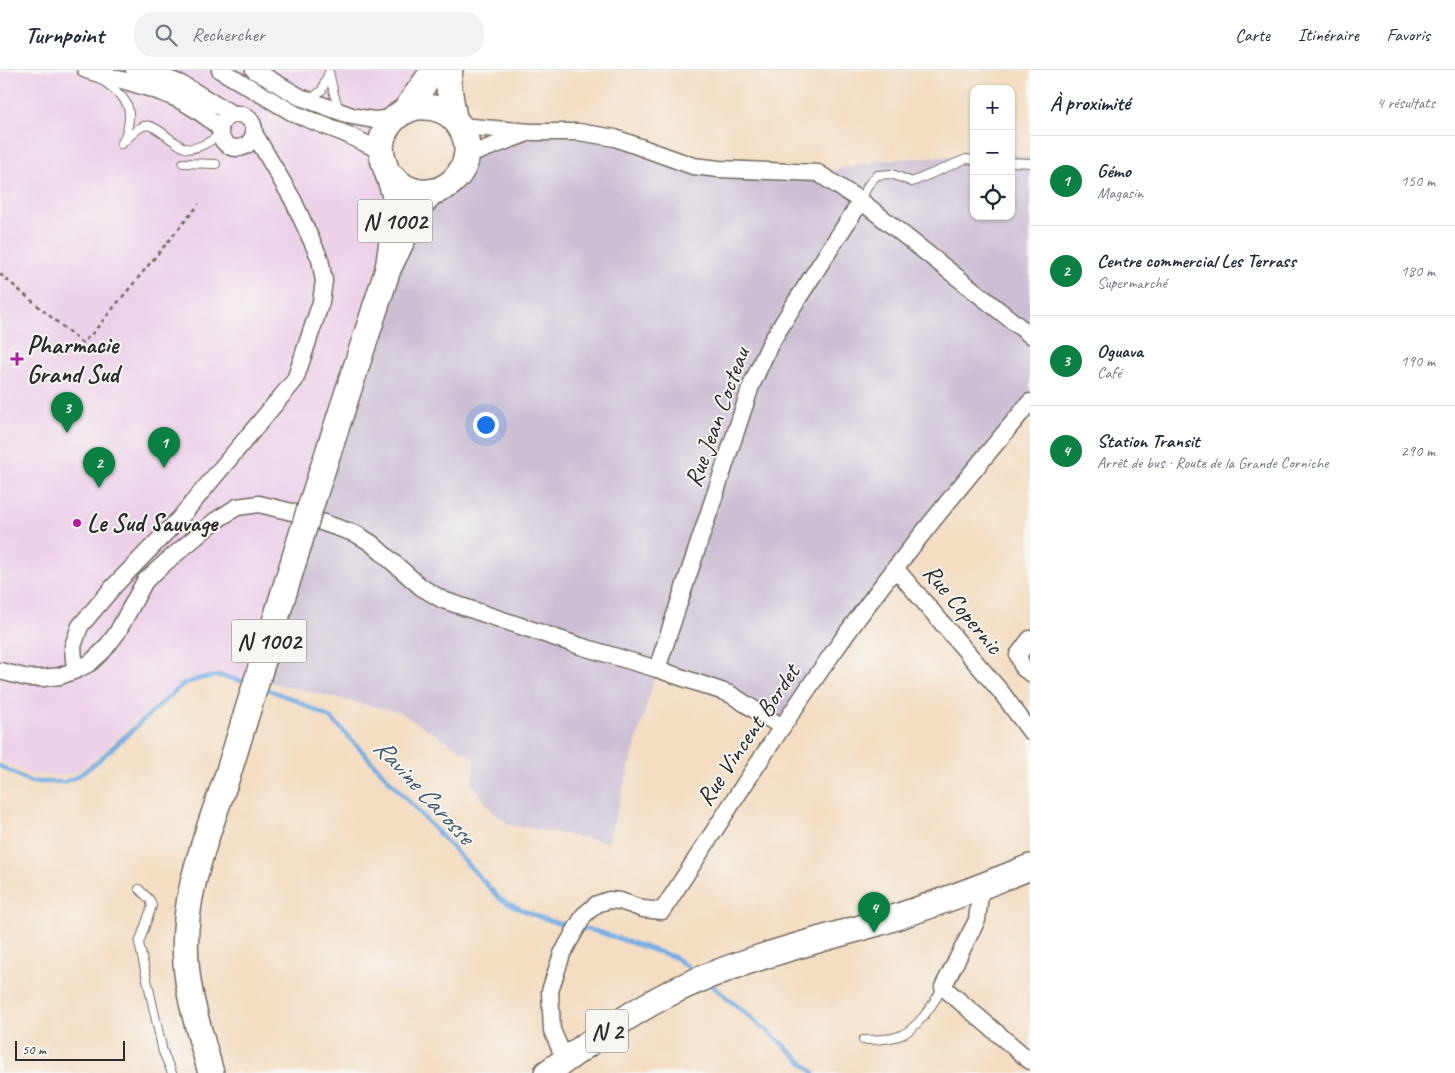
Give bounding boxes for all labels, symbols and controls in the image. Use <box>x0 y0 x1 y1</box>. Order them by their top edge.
search box <box>134 12 484 57</box>
text: Turnpoint <box>25 20 104 50</box>
icon: search <box>152 21 180 49</box>
text: Rechercher <box>192 23 265 47</box>
text: Carte <box>1235 24 1270 46</box>
text: Itinéraire <box>1298 24 1359 46</box>
text: Favoris <box>1387 24 1430 46</box>
map controls <box>970 85 1015 220</box>
button: + <box>970 85 1015 130</box>
text: À proximité <box>1050 90 1130 116</box>
text: 4 résultats <box>1376 93 1435 113</box>
button: − <box>970 130 1015 175</box>
text: Gémo <box>1097 159 1131 183</box>
text: 1 <box>1062 171 1070 191</box>
text: 150 m <box>1401 171 1435 191</box>
button: locate <box>970 175 1015 220</box>
text: Magasin <box>1097 183 1143 203</box>
road number: N 1002 <box>358 200 432 242</box>
text: Centre commercial Les Terrass <box>1097 249 1296 273</box>
text: 2 <box>1062 261 1070 281</box>
text: 180 m <box>1401 261 1435 281</box>
text: Supermarché <box>1097 273 1167 293</box>
place label: Pharmacie Grand Sud <box>27 329 123 390</box>
text: Oguava <box>1097 339 1143 363</box>
street label: Rue Jean Cocteau <box>677 341 758 491</box>
text: 3 <box>1062 351 1070 371</box>
text: 190 m <box>1401 351 1435 371</box>
marker: Pharmacie Grand Sud <box>11 353 23 365</box>
text: Café <box>1097 363 1121 383</box>
pin: 3 <box>51 392 83 433</box>
your location <box>473 412 499 438</box>
pin: 1 <box>148 427 180 468</box>
text: Station Transit <box>1097 429 1200 453</box>
text: 4 <box>1062 441 1070 461</box>
text: 290 m <box>1401 441 1435 461</box>
pin: 2 <box>83 447 115 488</box>
text: Arrêt de bus · Route de la Grande Corniche <box>1097 453 1328 473</box>
place label: Le Sud Sauvage <box>87 507 219 539</box>
marker: Le Sud Sauvage <box>71 517 83 529</box>
street label: Rue Copernic <box>916 557 1011 662</box>
road number: N 1002 <box>232 620 306 662</box>
street label: Rue Vincent Bordet <box>689 656 809 812</box>
water label: Ravine Carosse <box>367 731 484 853</box>
pin: 4 <box>858 892 890 933</box>
road number: N 2 <box>586 1009 628 1052</box>
scale bar <box>15 1038 125 1061</box>
text: 50 m <box>22 1041 46 1058</box>

